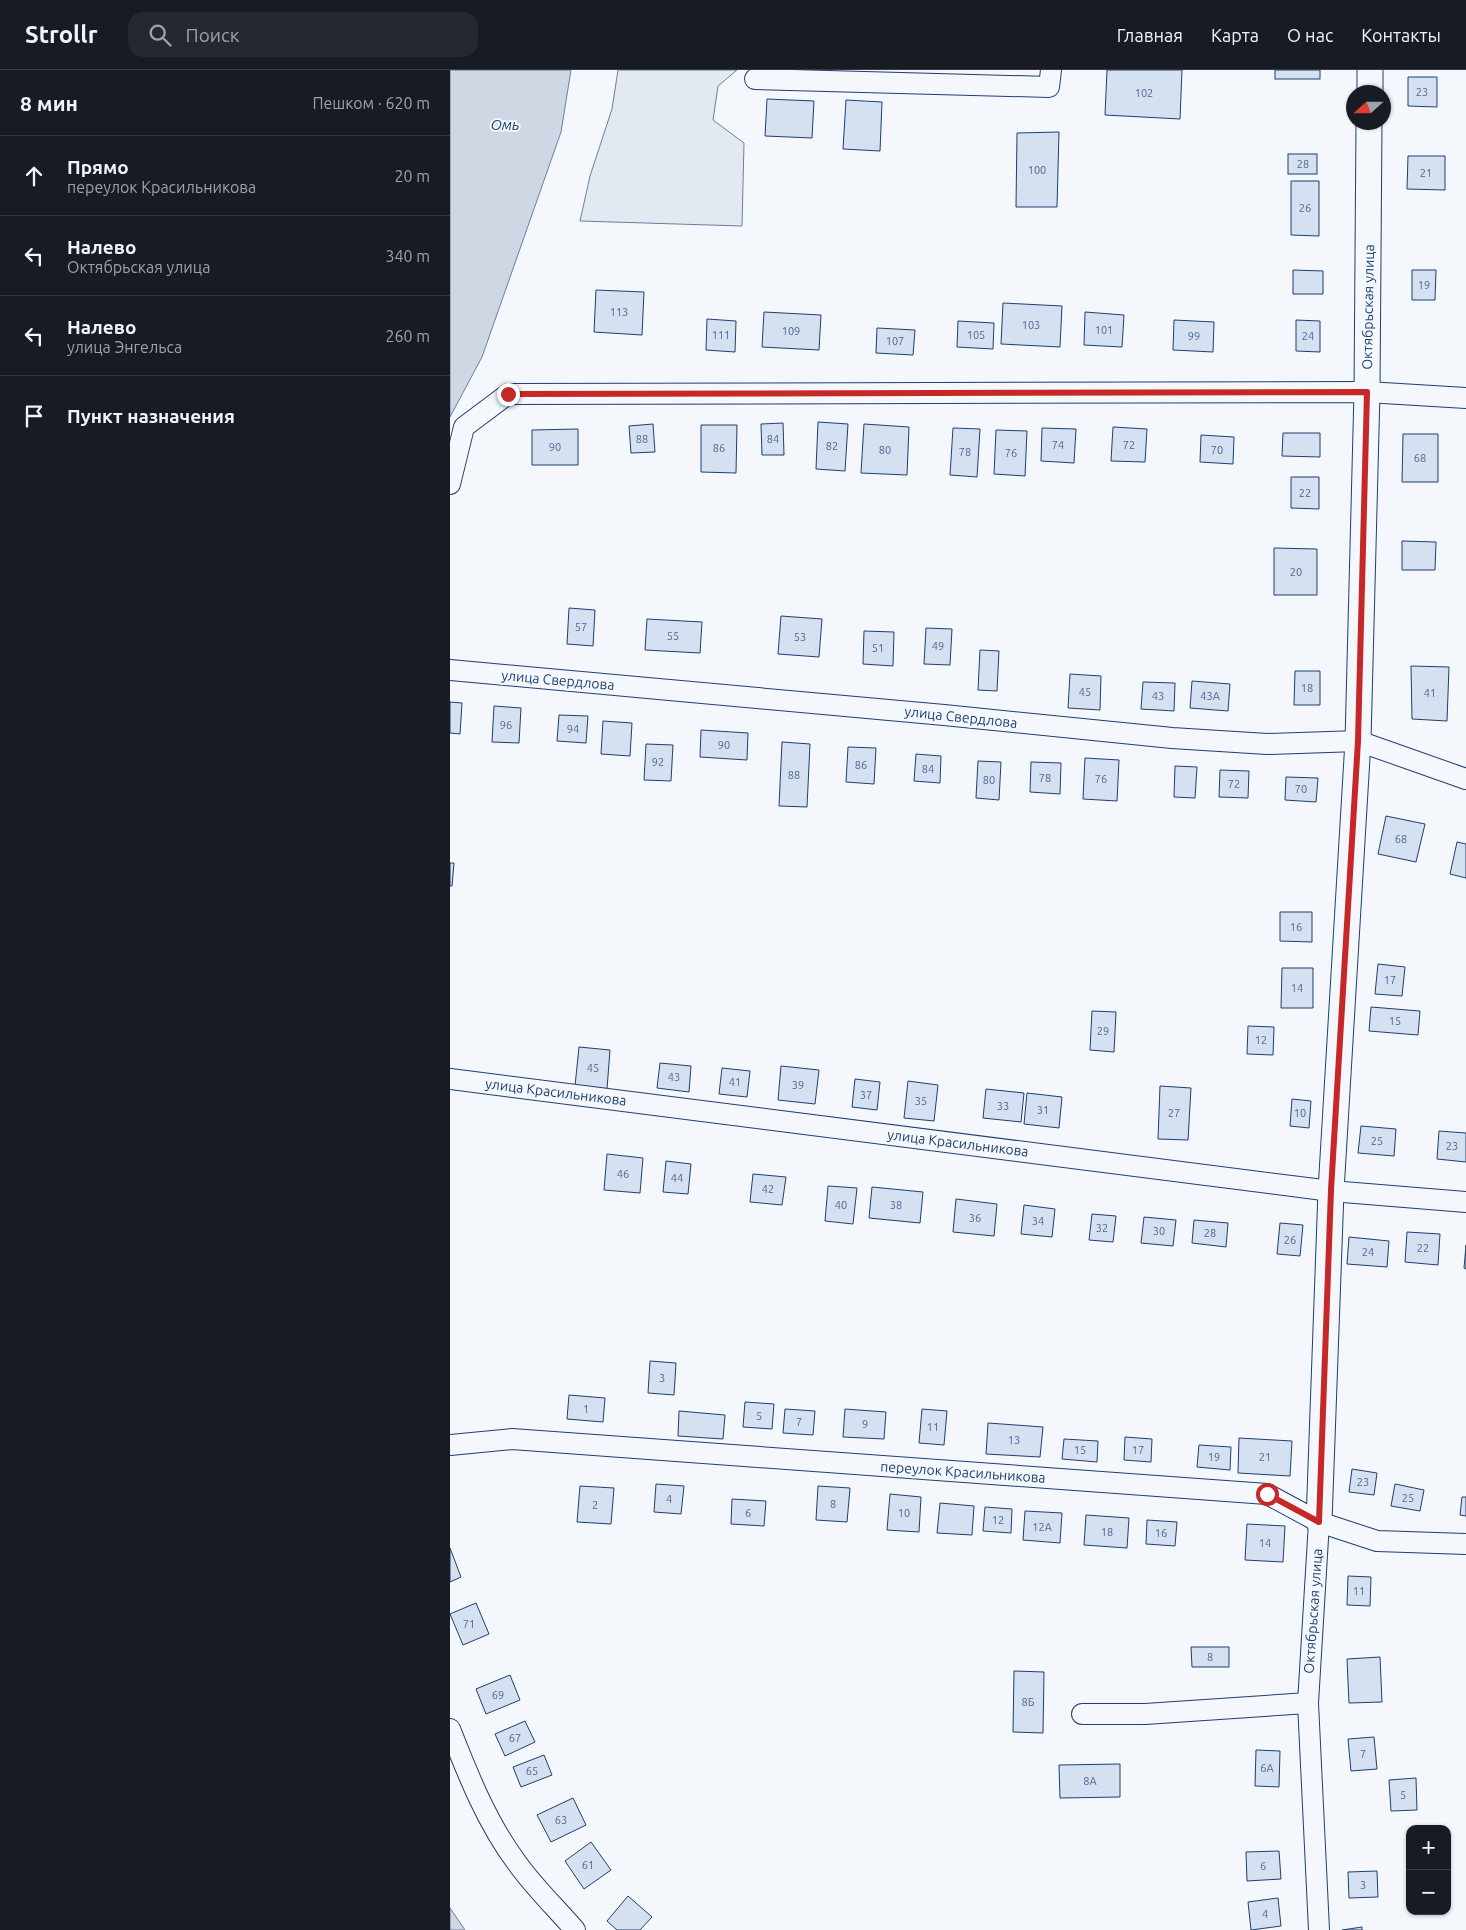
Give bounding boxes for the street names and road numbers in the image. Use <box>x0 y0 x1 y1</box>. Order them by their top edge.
street label: Октябрьская улица <box>1359 244 1377 370</box>
street label: улица Свердлова <box>501 667 615 693</box>
street label: улица Свердлова <box>904 703 1018 731</box>
street label: улица Красильникова <box>484 1075 628 1109</box>
street label: улица Красильникова <box>886 1126 1030 1160</box>
street label: переулок Красильникова <box>880 1458 1046 1486</box>
street label: Октябрьская улица <box>1301 1548 1325 1674</box>

